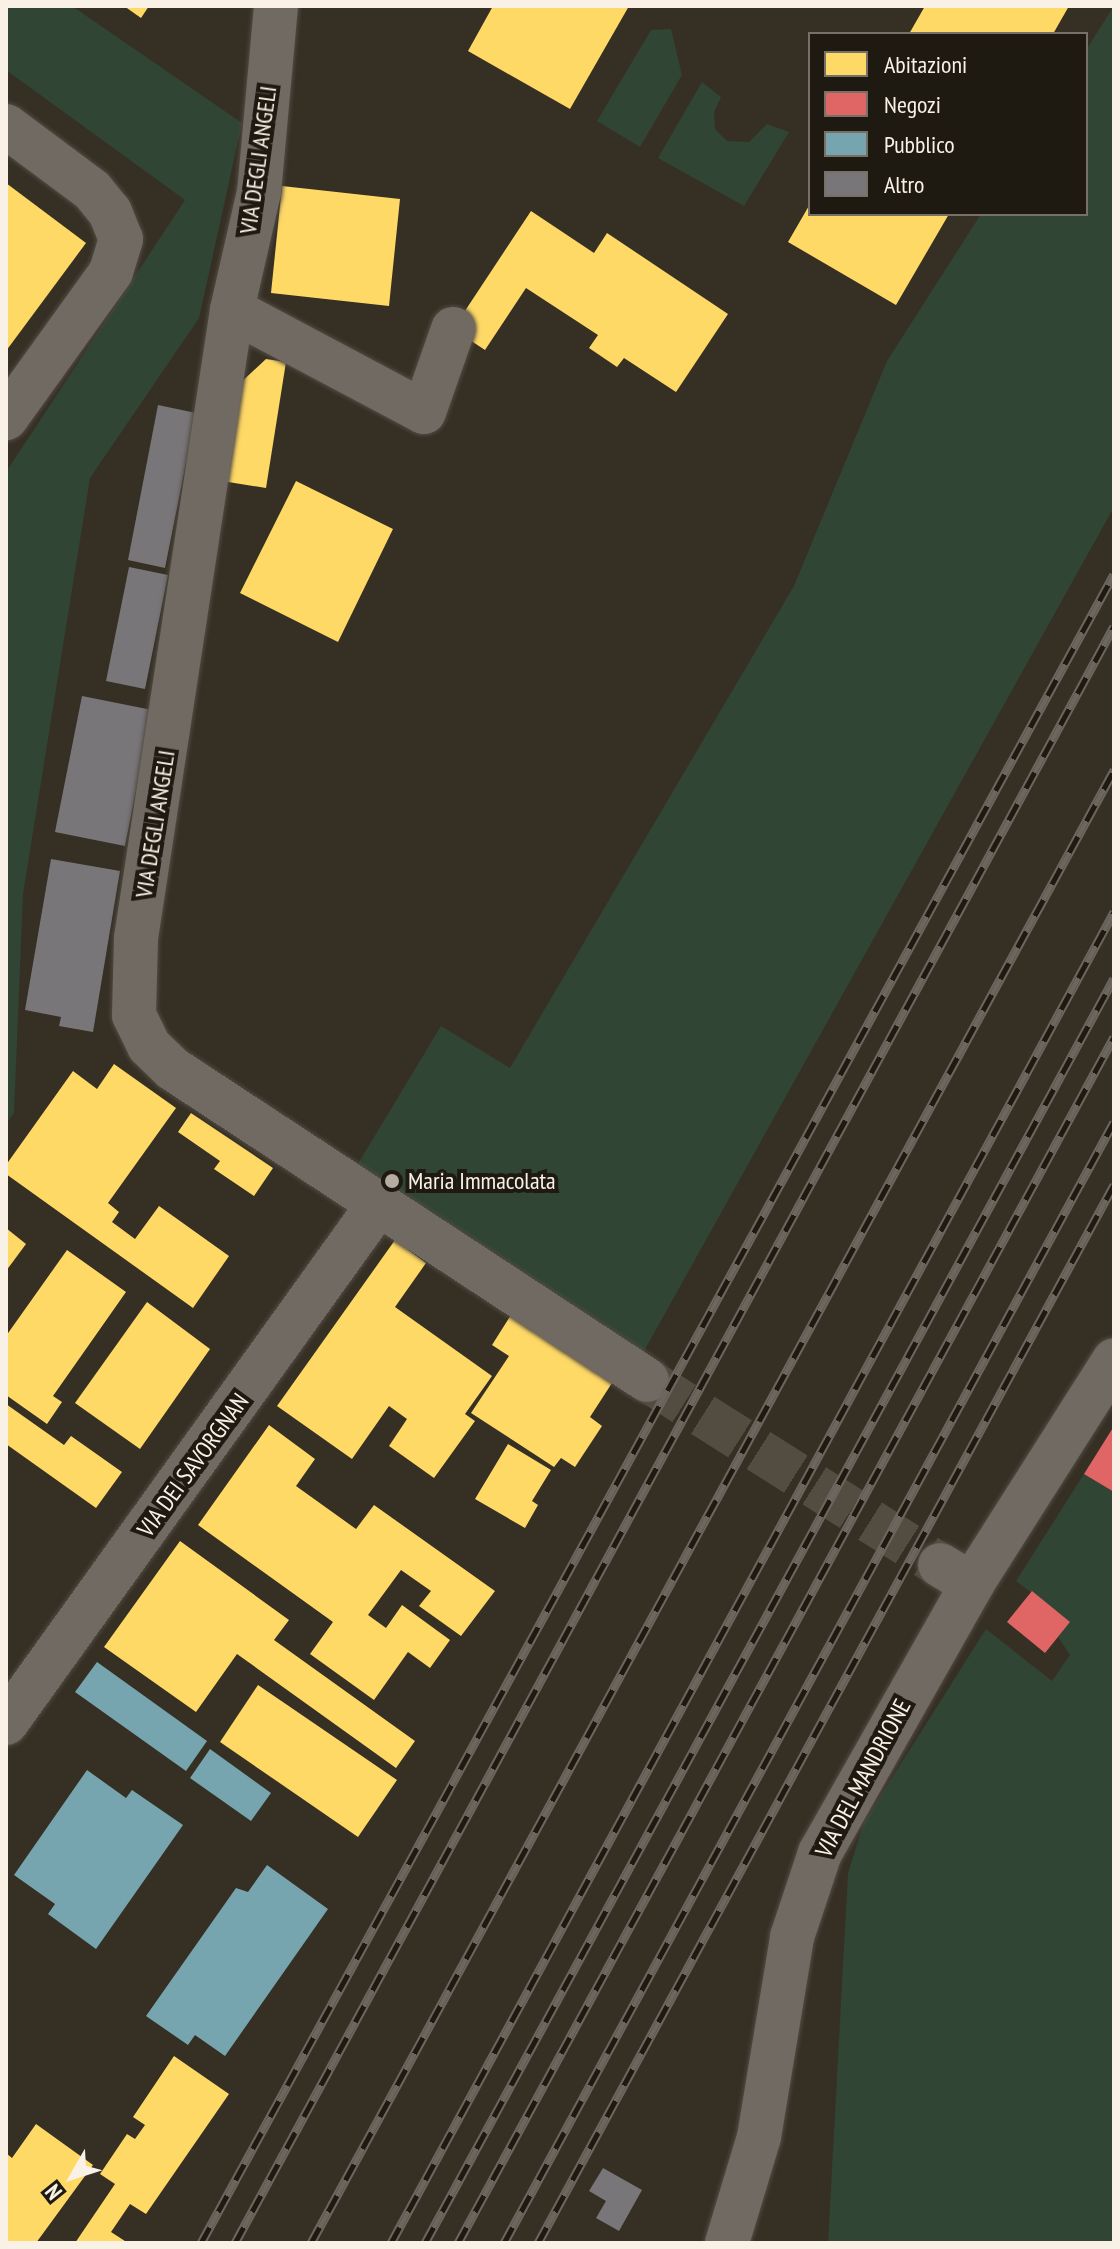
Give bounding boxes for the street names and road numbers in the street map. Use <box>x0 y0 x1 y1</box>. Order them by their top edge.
street label: VIA DEGLI ANGELI <box>233 84 283 236</box>
street label: VIA DEGLI ANGELI <box>129 747 181 901</box>
street label: VIA DEI SAVORGNAN <box>131 1387 255 1543</box>
street label: VIA DEL MANDRIONE <box>809 1693 917 1863</box>

